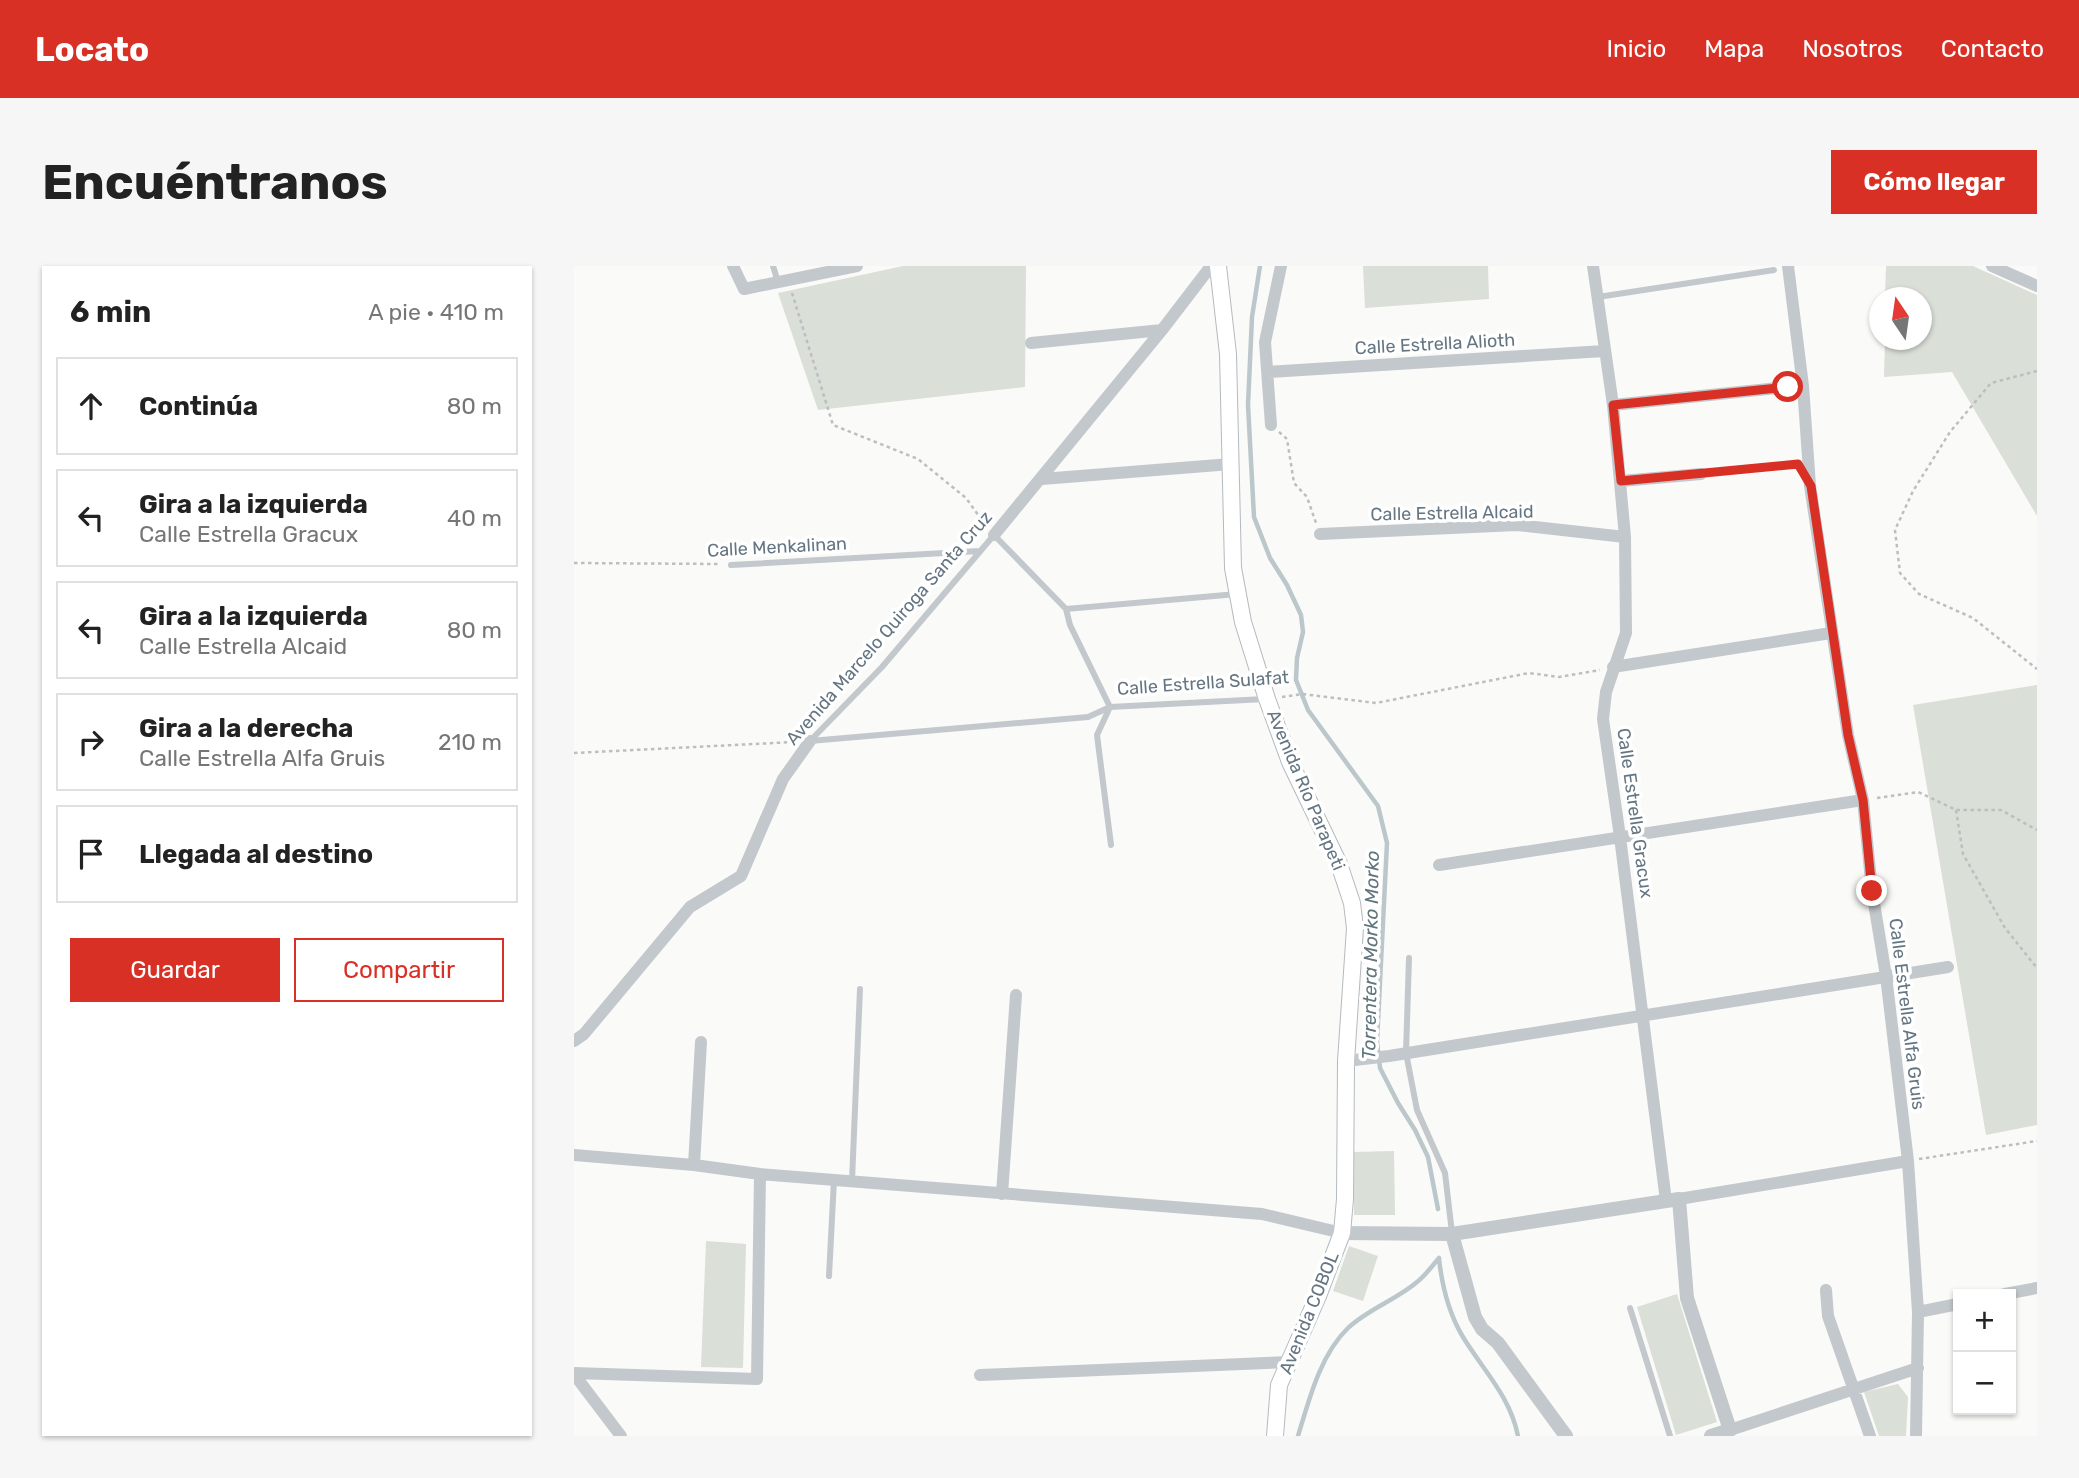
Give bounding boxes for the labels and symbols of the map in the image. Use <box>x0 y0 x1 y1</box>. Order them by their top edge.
north arrow <box>1869 287 1932 350</box>
street label: Calle Estrella Alioth <box>1354 329 1516 359</box>
route start <box>1772 371 1803 402</box>
street label: Calle Estrella Alcaid <box>1370 501 1534 525</box>
street label: Avenida Marcelo Quiroga Santa Cruz <box>781 506 997 750</box>
street label: Calle Menkalinan <box>707 532 847 562</box>
street label: Calle Estrella Sulafat <box>1116 666 1290 700</box>
street label: Avenida Río Parapeti <box>1262 706 1350 874</box>
street label: Calle Estrella Gracux <box>1612 727 1658 900</box>
water label: Torrentera Morko Morko <box>1357 850 1384 1060</box>
route end <box>1856 875 1887 906</box>
street label: Calle Estrella Alfa Gruis <box>1884 917 1930 1111</box>
street label: Avenida COBOL <box>1274 1249 1344 1377</box>

